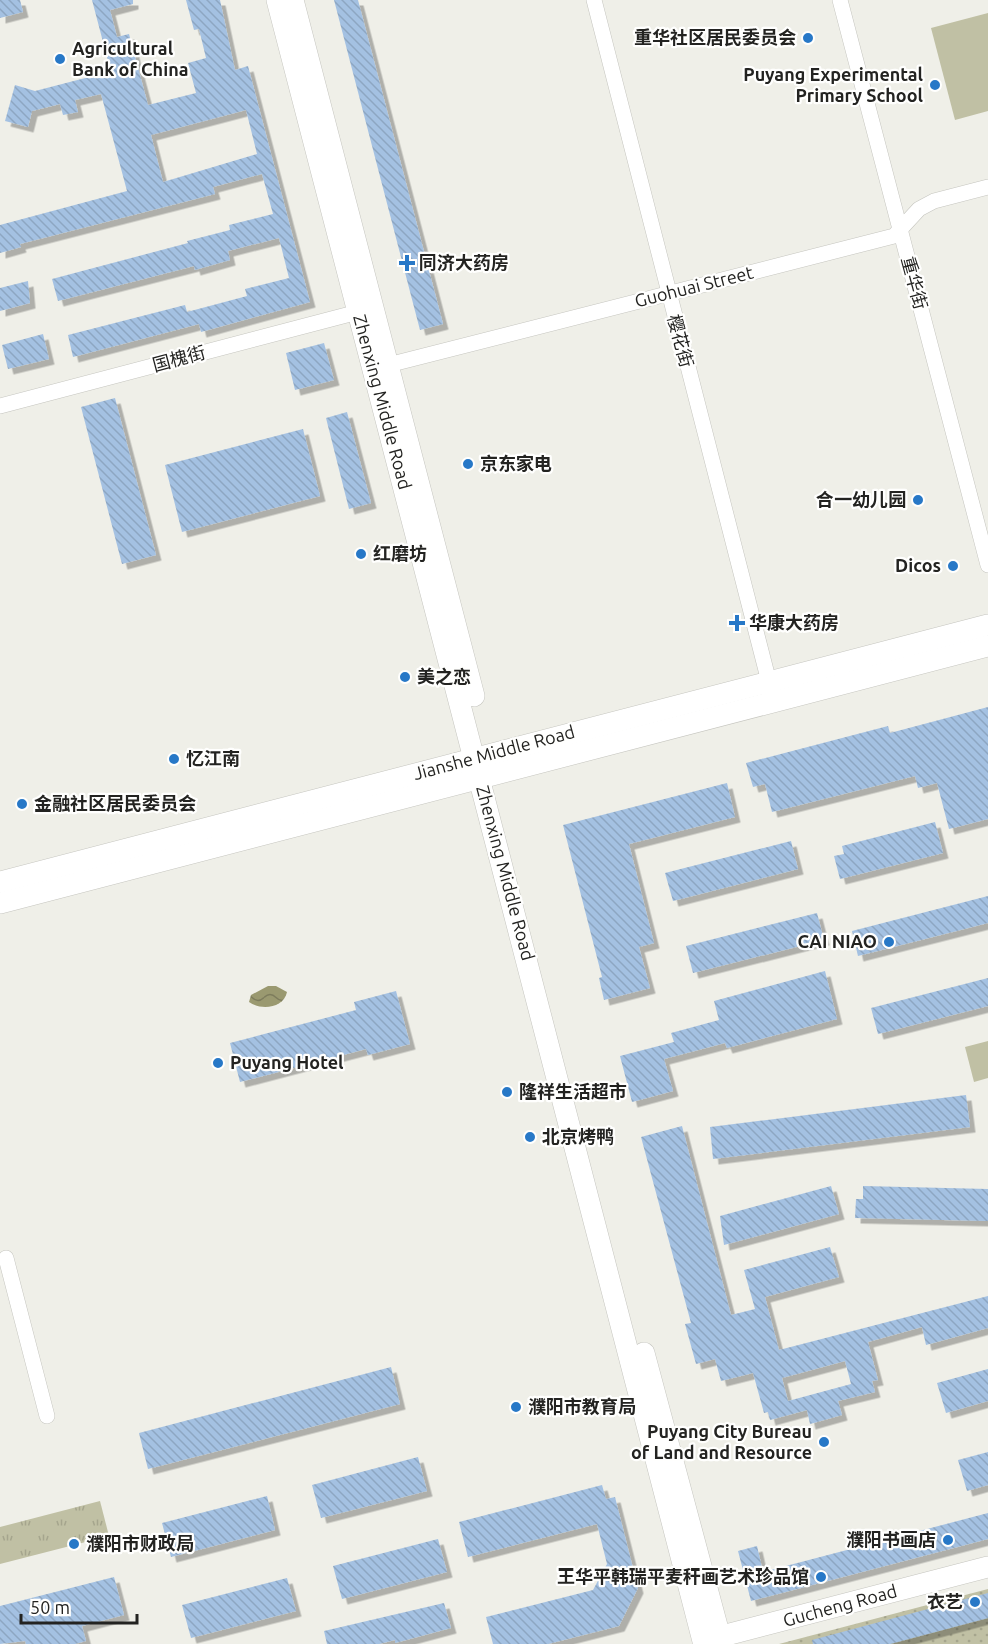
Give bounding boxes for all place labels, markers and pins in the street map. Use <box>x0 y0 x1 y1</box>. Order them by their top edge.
place label: 重华社区居民委员会 <box>634 27 796 47</box>
marker: 重华社区居民委员会 <box>801 31 815 45</box>
place label: Agricultural Bank of China <box>72 38 188 79</box>
marker: Agricultural Bank of China <box>53 52 67 66</box>
place label: Puyang Experimental Primary School <box>743 64 924 105</box>
marker: Puyang Experimental Primary School <box>928 78 942 92</box>
place label: 同济大药房 <box>419 252 509 272</box>
marker: 同济大药房 <box>400 256 414 270</box>
place label: 京东家电 <box>480 453 552 473</box>
marker: 京东家电 <box>461 457 475 471</box>
place label: 合一幼儿园 <box>816 489 906 509</box>
marker: 合一幼儿园 <box>911 493 925 507</box>
place label: 红磨坊 <box>373 543 427 563</box>
marker: 红磨坊 <box>354 547 368 561</box>
place label: Dicos <box>895 555 941 575</box>
marker: Dicos <box>946 559 960 573</box>
place label: 华康大药房 <box>749 612 839 632</box>
marker: 华康大药房 <box>730 616 744 630</box>
place label: 美之恋 <box>417 666 471 686</box>
marker: 美之恋 <box>398 670 412 684</box>
place label: 忆江南 <box>186 748 240 768</box>
marker: 忆江南 <box>167 752 181 766</box>
place label: 金融社区居民委员会 <box>34 793 196 813</box>
marker: 金融社区居民委员会 <box>15 797 29 811</box>
place label: CAI NIAO <box>797 931 877 951</box>
marker: CAI NIAO <box>882 935 896 949</box>
place label: Puyang Hotel <box>230 1052 344 1072</box>
marker: Puyang Hotel <box>211 1056 225 1070</box>
place label: 隆祥生活超市 <box>519 1081 627 1101</box>
marker: 隆祥生活超市 <box>500 1085 514 1099</box>
place label: 北京烤鸭 <box>542 1126 614 1146</box>
marker: 北京烤鸭 <box>523 1130 537 1144</box>
place label: 濮阳市教育局 <box>528 1396 636 1416</box>
marker: 濮阳市教育局 <box>509 1400 523 1414</box>
place label: Puyang City Bureau of Land and Resource <box>631 1421 812 1462</box>
marker: Puyang City Bureau of Land and Resource <box>817 1435 831 1449</box>
place label: 濮阳书画店 <box>846 1529 936 1549</box>
place label: 濮阳市财政局 <box>86 1533 194 1553</box>
marker: 濮阳书画店 <box>941 1533 955 1547</box>
marker: 濮阳市财政局 <box>67 1537 81 1551</box>
place label: 王华平韩瑞平麦秆画艺术珍品馆 <box>557 1566 809 1586</box>
marker: 王华平韩瑞平麦秆画艺术珍品馆 <box>814 1570 828 1584</box>
place label: 衣艺 <box>927 1591 963 1611</box>
marker: 衣艺 <box>968 1595 982 1609</box>

